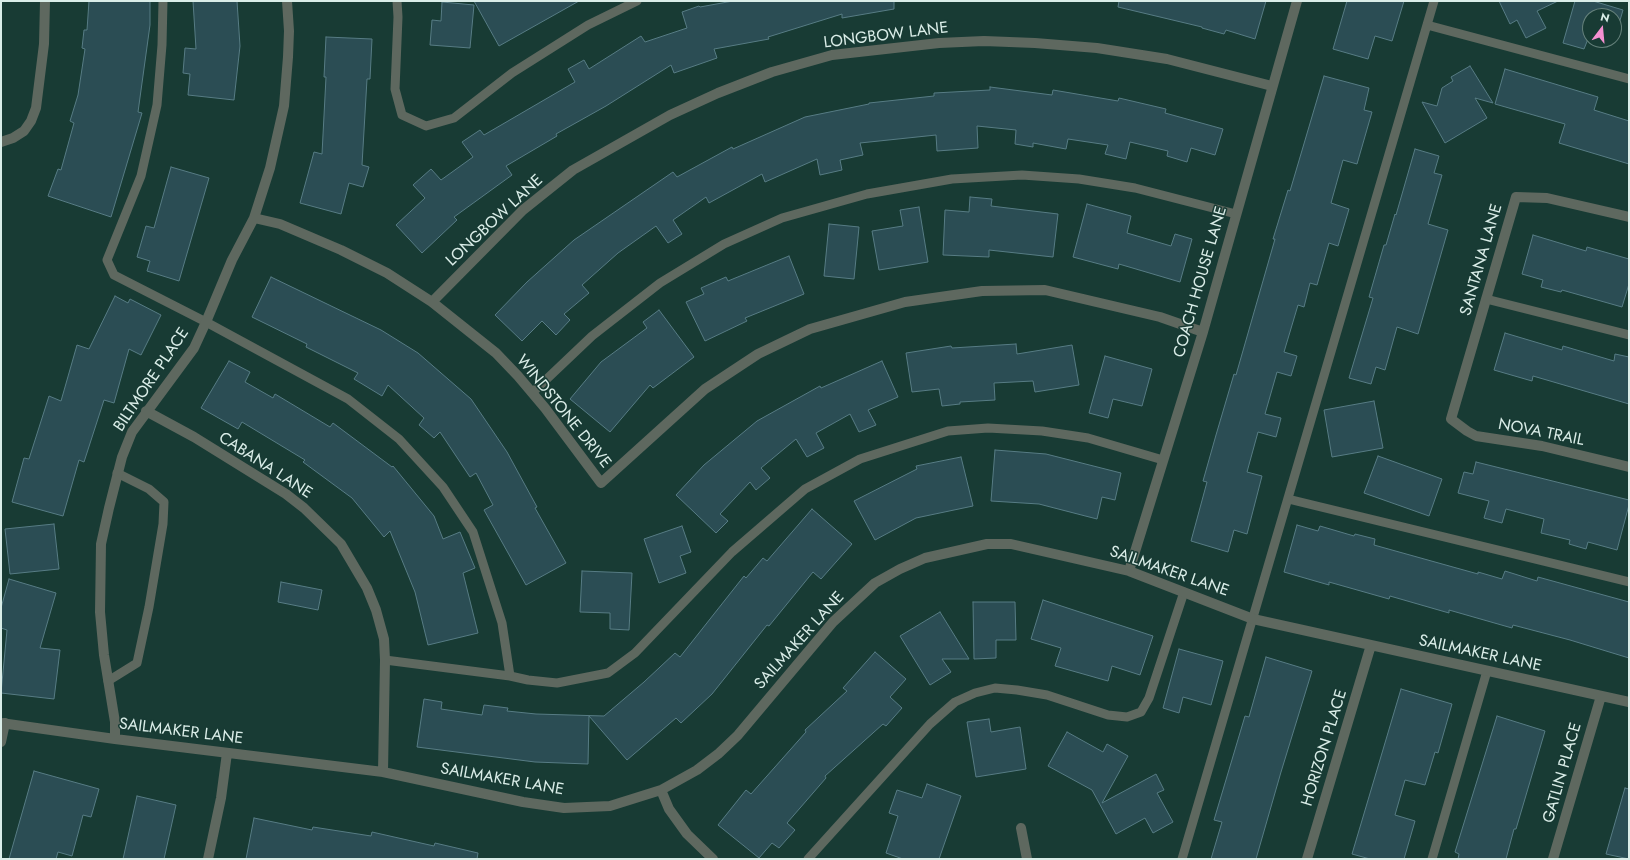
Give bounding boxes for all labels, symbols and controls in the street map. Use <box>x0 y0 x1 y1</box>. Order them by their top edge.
north arrow <box>1582 8 1622 48</box>
text: N <box>1599 9 1611 26</box>
street label: LONGBOW LANE <box>823 19 949 53</box>
street label: LONGBOW LANE <box>443 171 547 271</box>
street label: SANTANA LANE <box>1457 202 1507 318</box>
street label: COACH HOUSE LANE <box>1170 204 1232 360</box>
street label: BILTMORE PLACE <box>110 325 194 435</box>
street label: WINDSTONE DRIVE <box>511 351 615 473</box>
street label: NOVA TRAIL <box>1496 415 1586 451</box>
street label: CABANA LANE <box>215 429 315 503</box>
street label: SAILMAKER LANE <box>1107 543 1231 601</box>
street label: SAILMAKER LANE <box>751 588 849 694</box>
street label: SAILMAKER LANE <box>1417 632 1543 676</box>
street label: HORIZON PLACE <box>1298 687 1352 809</box>
street label: SAILMAKER LANE <box>118 715 244 749</box>
street label: GATLIN PLACE <box>1540 721 1586 825</box>
street label: SAILMAKER LANE <box>439 760 565 800</box>

